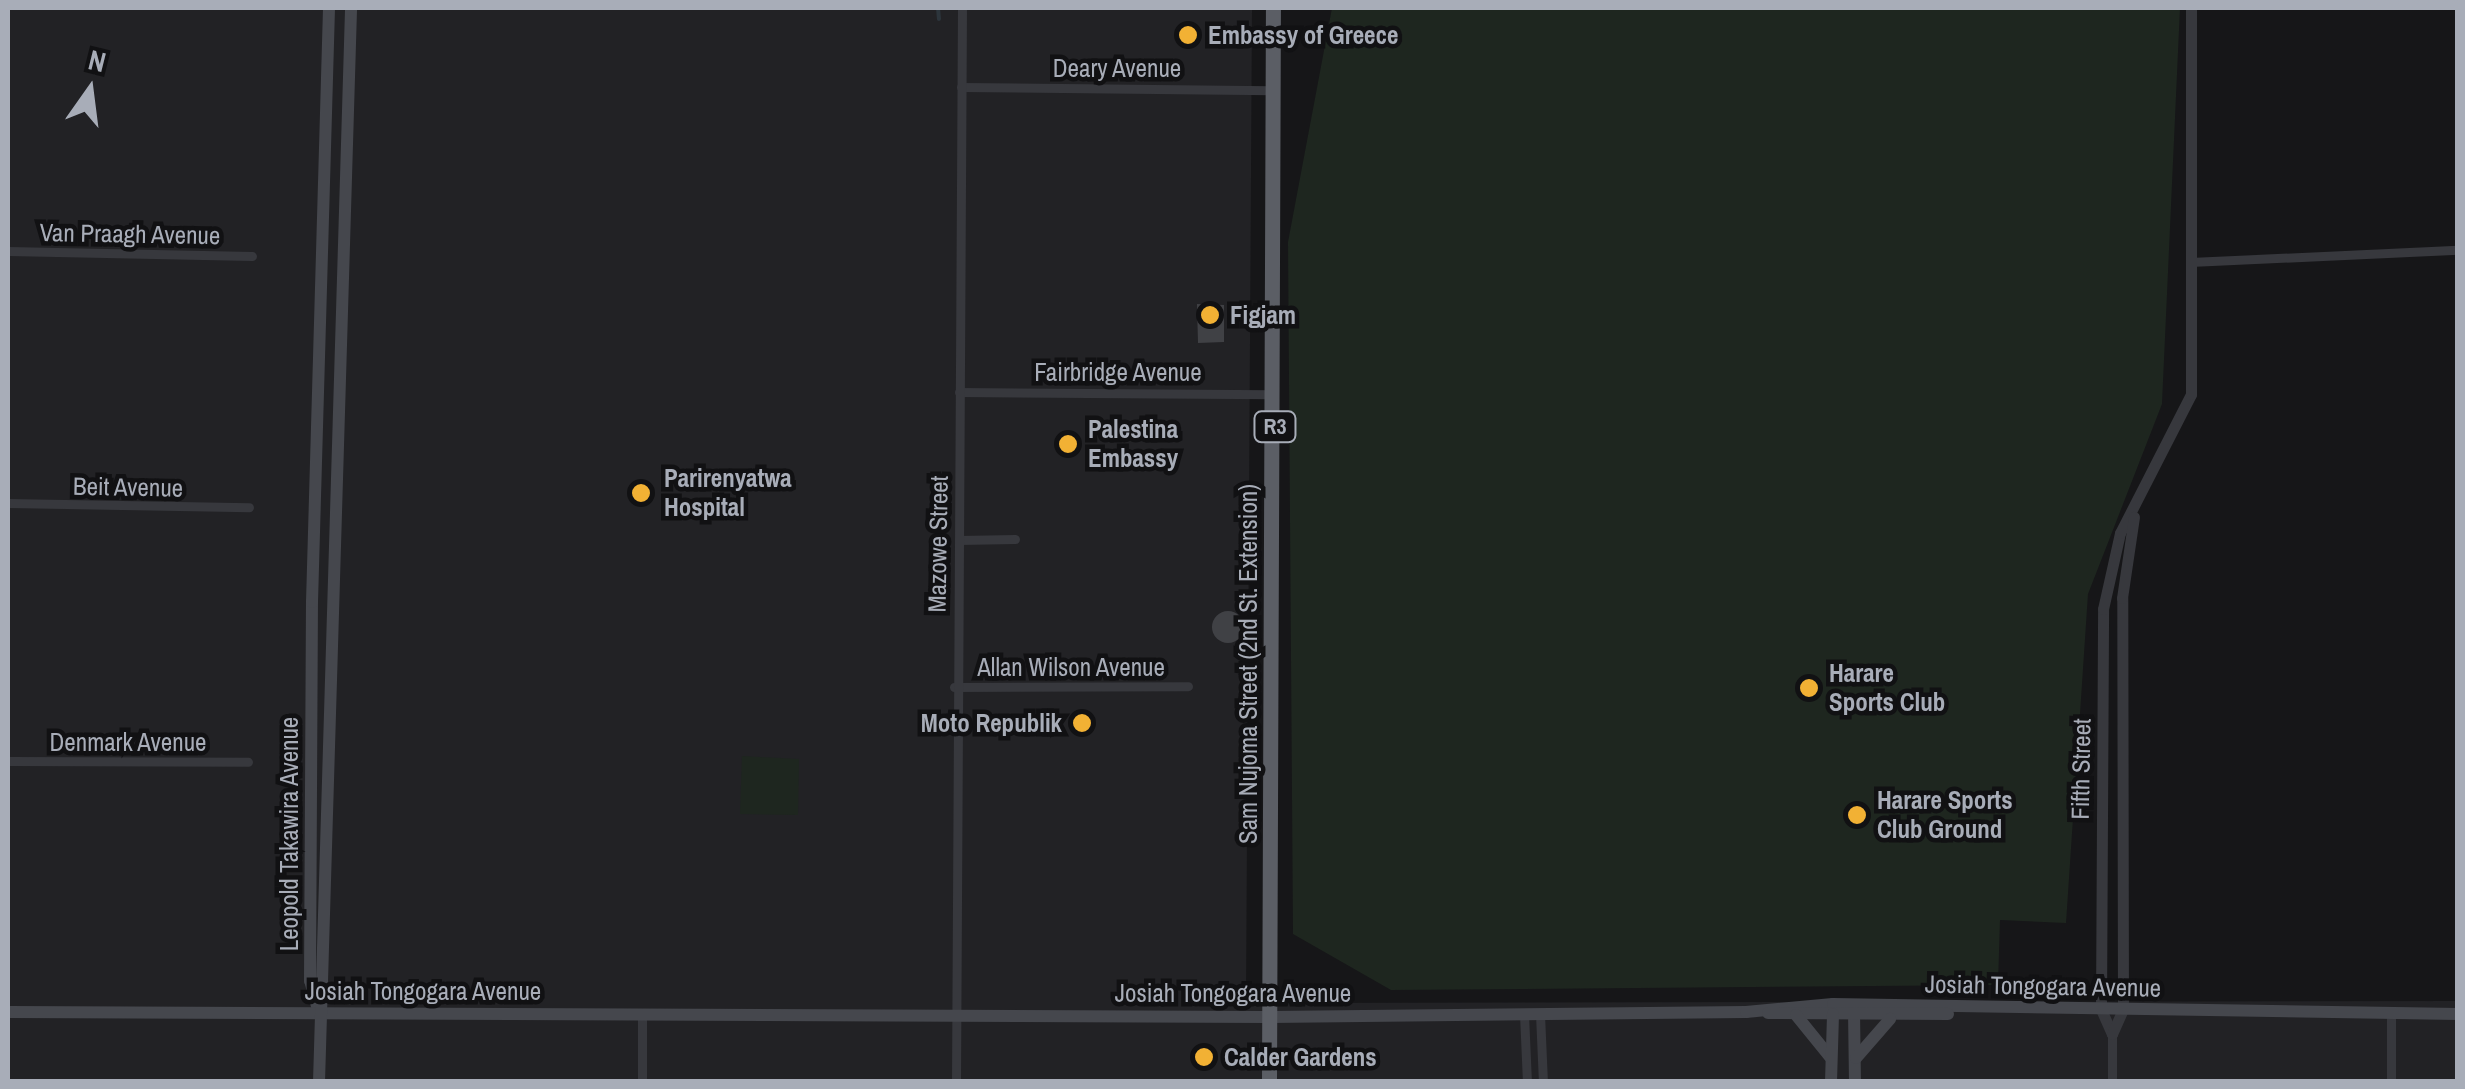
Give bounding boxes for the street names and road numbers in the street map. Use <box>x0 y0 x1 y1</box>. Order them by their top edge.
street label: Deary Avenue <box>1052 53 1182 83</box>
street label: Van Praagh Avenue <box>39 217 221 251</box>
street label: Fairbridge Avenue <box>1034 357 1202 387</box>
road number: R3 <box>1252 410 1298 444</box>
street label: Beit Avenue <box>72 471 184 503</box>
street label: Mazowe Street <box>922 475 954 613</box>
street label: Sam Nujoma Street (2nd St. Extension) <box>1233 484 1263 844</box>
street label: Allan Wilson Avenue <box>977 652 1165 682</box>
street label: Leopold Takawira Avenue <box>274 716 304 952</box>
street label: Fifth Street <box>2065 718 2097 820</box>
street label: Denmark Avenue <box>49 727 207 757</box>
street label: Josiah Tongogara Avenue <box>1924 969 2162 1003</box>
street label: Josiah Tongogara Avenue <box>304 976 542 1006</box>
street label: Josiah Tongogara Avenue <box>1114 978 1352 1008</box>

